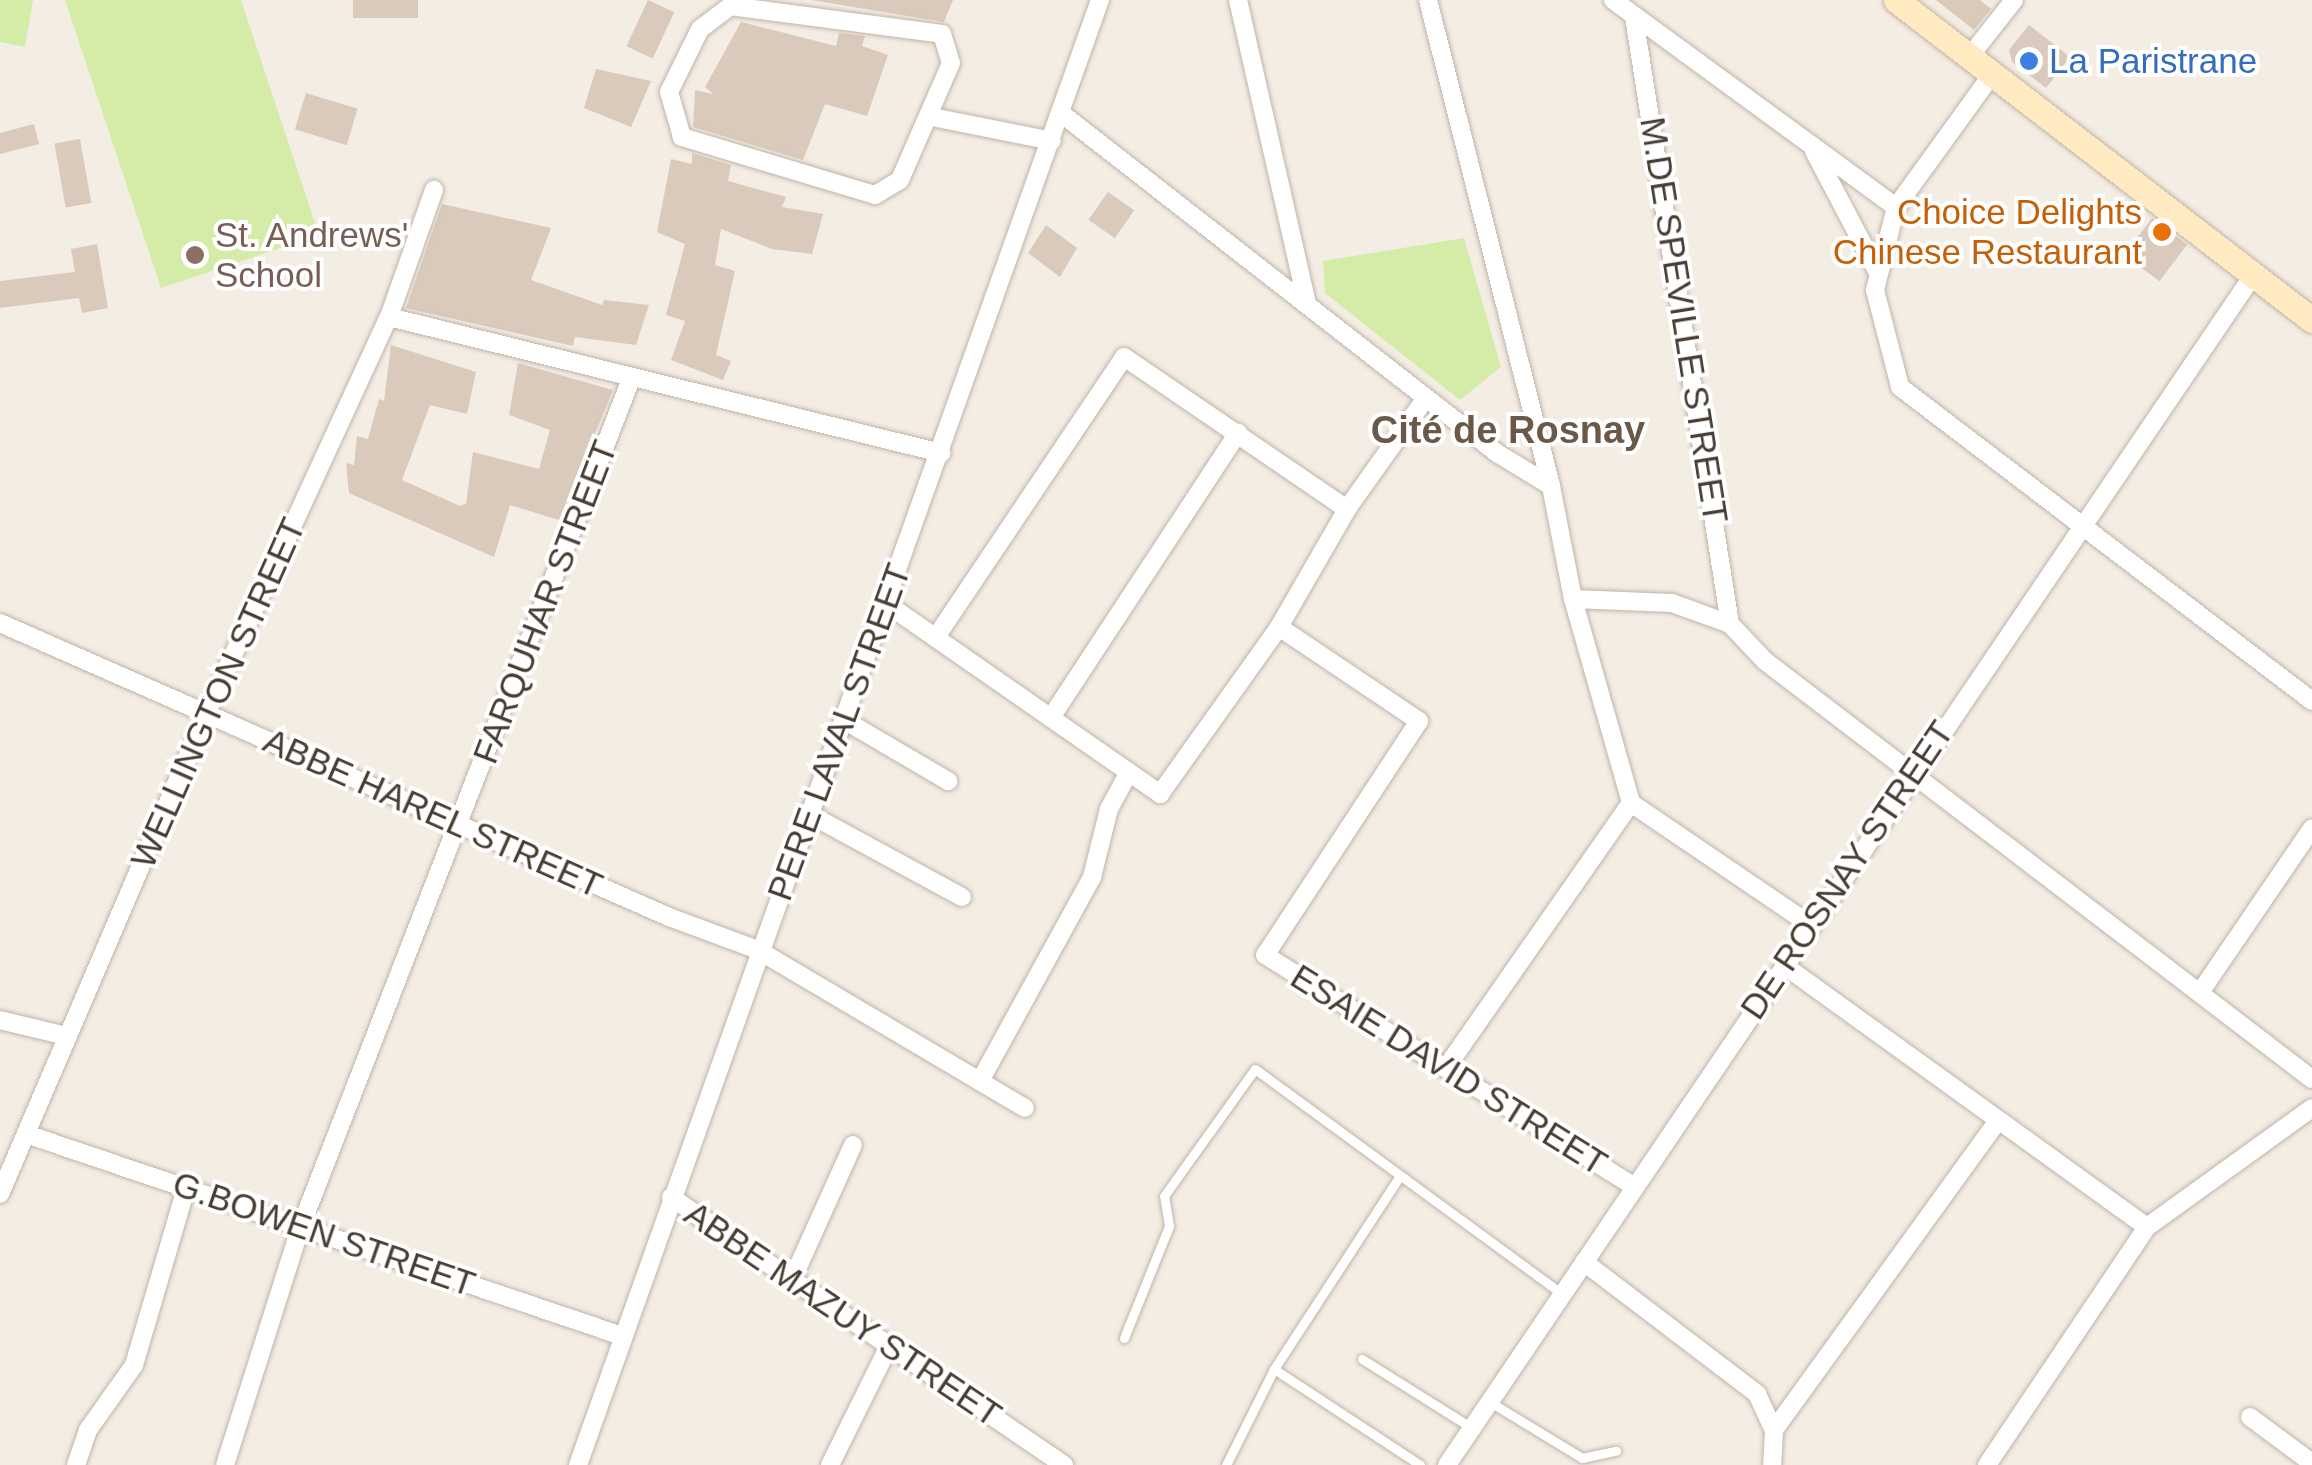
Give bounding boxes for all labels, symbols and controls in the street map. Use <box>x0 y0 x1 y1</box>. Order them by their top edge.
place label: La Paristrane <box>2049 40 2257 82</box>
marker: La Paristrane <box>2018 50 2040 72</box>
street label: M.DE SPEVILLE STREET <box>1631 114 1737 526</box>
place label: Choice Delights Chinese Restaurant <box>1833 191 2142 273</box>
place label: St. Andrews' School <box>215 214 410 296</box>
marker: Choice Delights Chinese Restaurant <box>2151 221 2173 243</box>
marker: St. Andrews' School <box>184 244 206 266</box>
district label: Cité de Rosnay <box>1371 408 1645 454</box>
street label: FARQUHAR STREET <box>464 435 626 769</box>
street label: WELLINGTON STREET <box>122 512 314 874</box>
street label: PERE LAVAL STREET <box>758 557 920 907</box>
street label: DE ROSNAY STREET <box>1731 713 1963 1027</box>
street label: ABBE HAREL STREET <box>257 719 609 907</box>
street label: ESAIE DAVID STREET <box>1283 955 1615 1185</box>
street label: G.BOWEN STREET <box>167 1163 481 1305</box>
street label: ABBE MAZUY STREET <box>676 1192 1010 1436</box>

